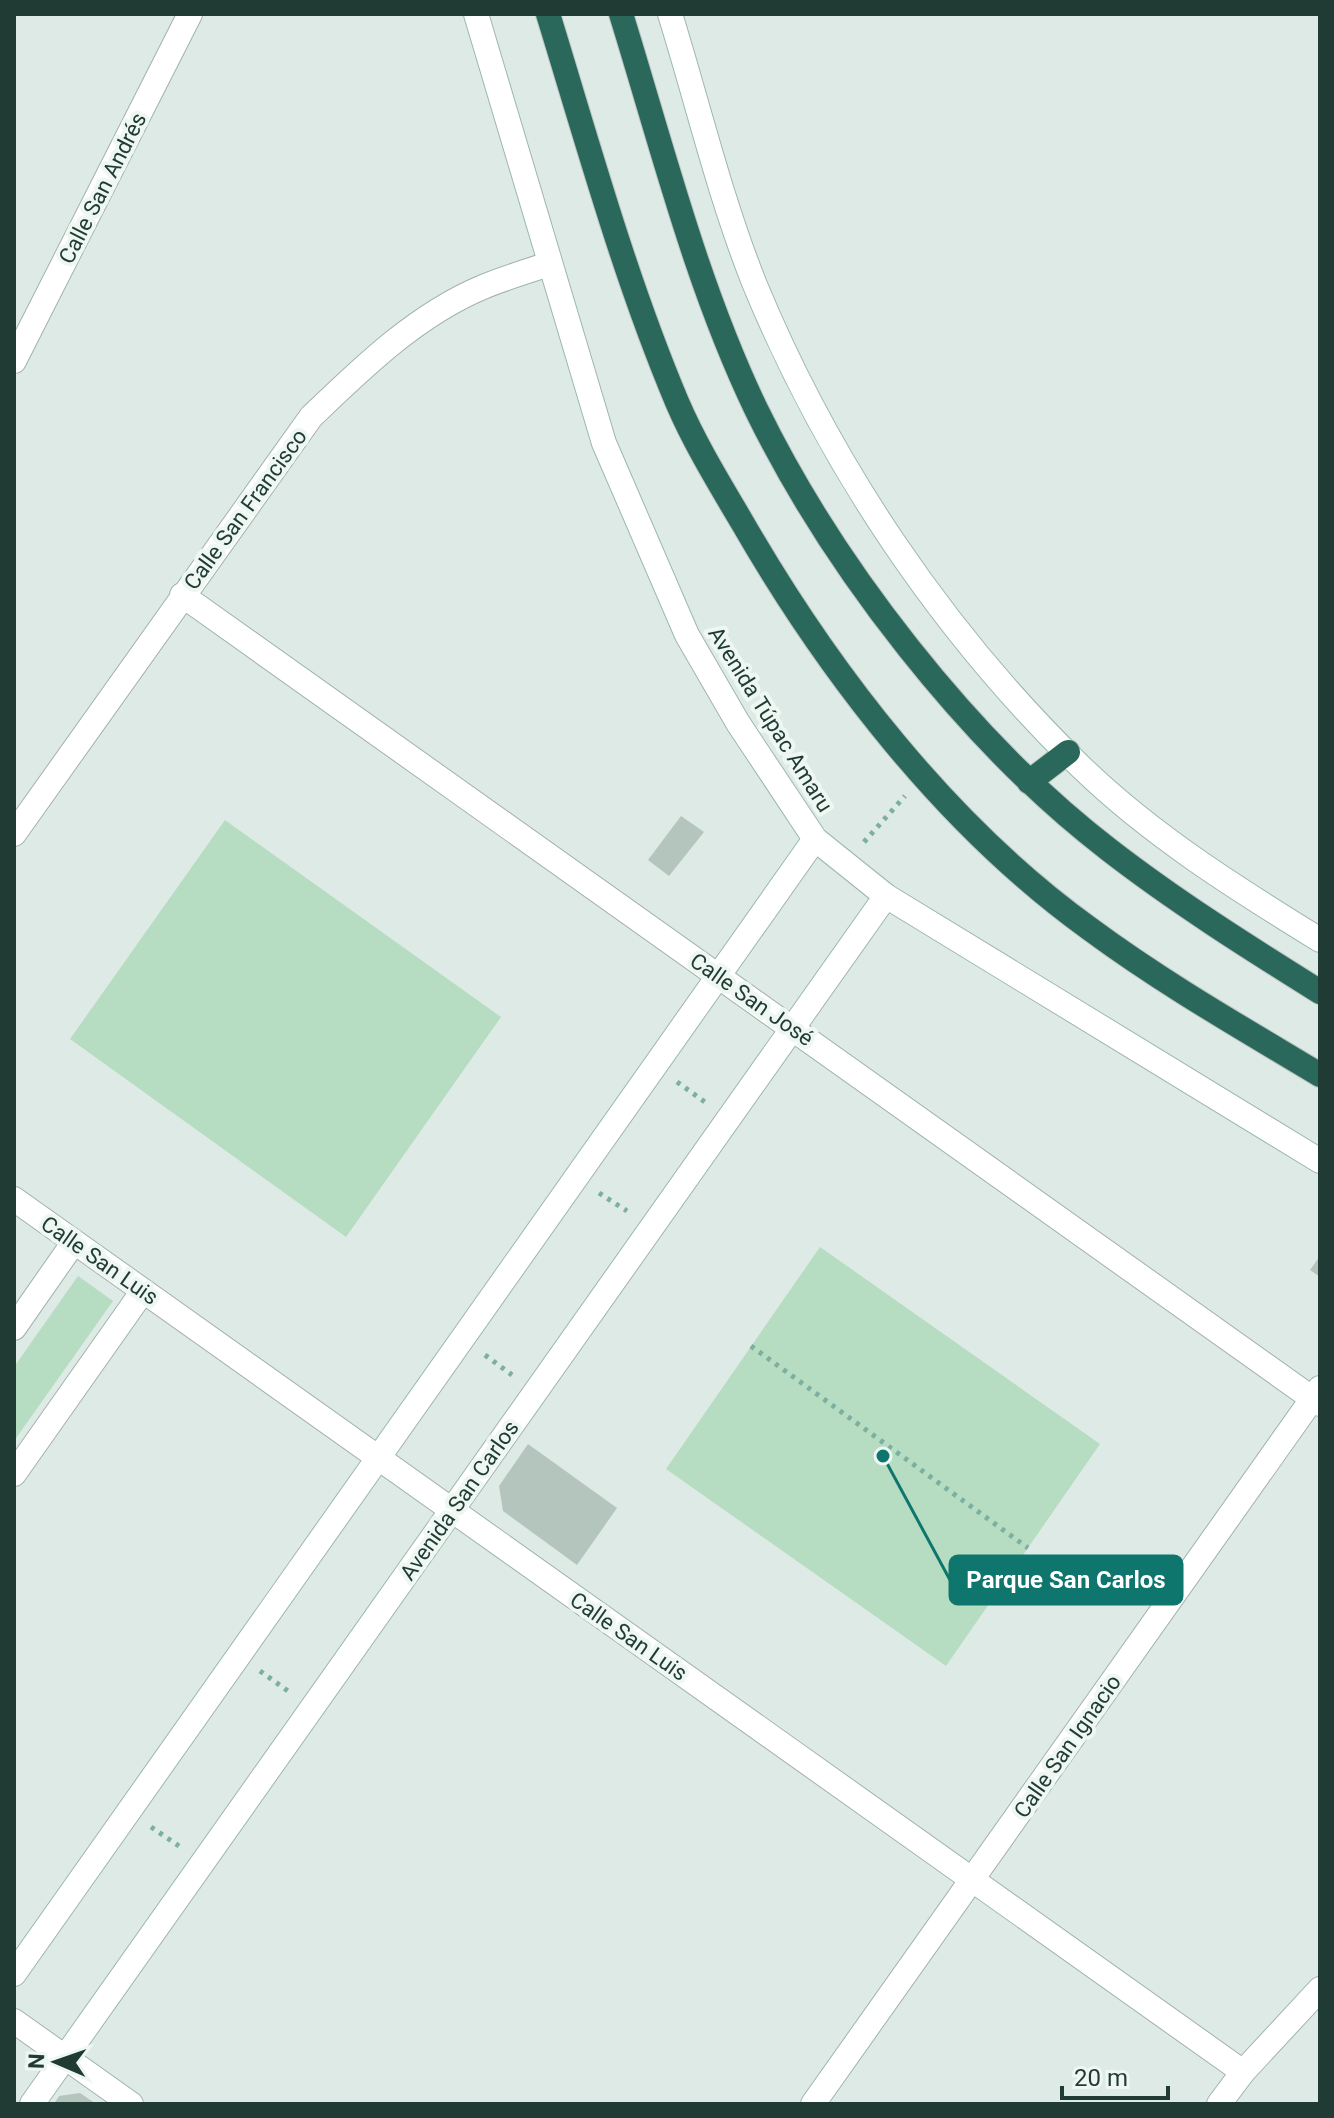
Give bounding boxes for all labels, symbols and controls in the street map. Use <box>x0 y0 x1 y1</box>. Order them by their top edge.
street label: Calle San Andrés <box>54 109 151 268</box>
street label: Calle San Francisco <box>179 424 312 594</box>
street label: Avenida Túpac Amaru <box>703 622 838 816</box>
street label: Calle San José <box>685 948 818 1051</box>
street label: Calle San Luis <box>36 1211 163 1310</box>
street label: Avenida San Carlos <box>395 1416 524 1585</box>
callout: Parque San Carlos <box>950 1556 1182 1604</box>
text: Parque San Carlos <box>966 1566 1166 1594</box>
street label: Calle San Luis <box>565 1587 692 1686</box>
street label: Calle San Ignacio <box>1009 1670 1126 1823</box>
north arrow <box>16 2022 96 2102</box>
scale bar <box>1062 2050 1168 2100</box>
text: N <box>24 2053 49 2070</box>
text: 20 m <box>1074 2064 1128 2092</box>

